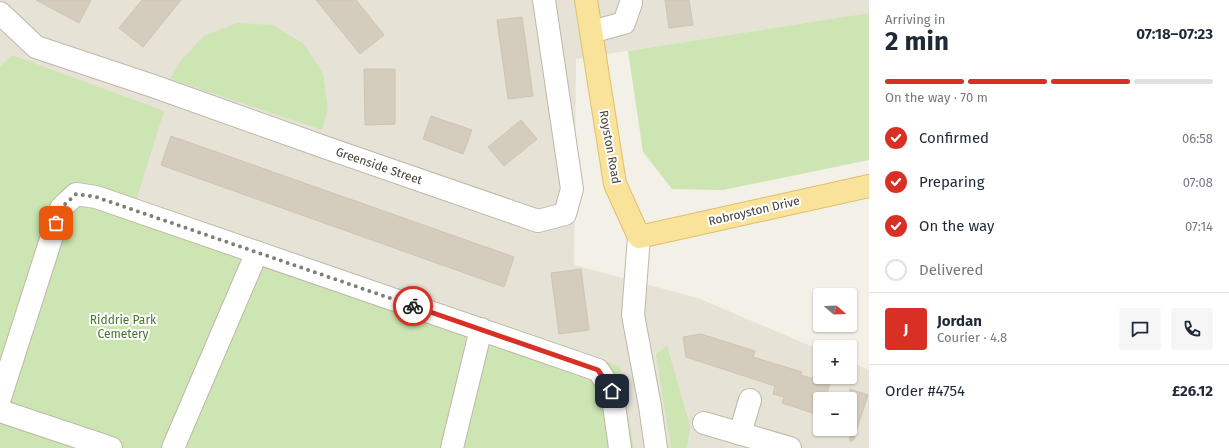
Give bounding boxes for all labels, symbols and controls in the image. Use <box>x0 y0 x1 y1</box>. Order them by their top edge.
text: Arriving in <box>885 12 945 27</box>
text: 07:18–07:23 <box>1136 25 1213 43</box>
text: 2 min <box>885 26 949 57</box>
text: On the way · 70 m <box>885 90 988 105</box>
street label: Royston Road <box>597 109 623 185</box>
icon: check <box>885 127 907 149</box>
text: Confirmed <box>919 129 989 147</box>
text: 06:58 <box>1182 131 1213 146</box>
street label: Greenside Street <box>334 145 425 188</box>
icon: check <box>885 171 907 193</box>
text: Preparing <box>919 173 984 191</box>
text: 07:08 <box>1183 175 1213 190</box>
street label: Robroyston Drive <box>707 194 801 228</box>
pin <box>39 206 73 240</box>
icon: bag <box>45 212 67 234</box>
icon: check <box>885 215 907 237</box>
text: On the way <box>919 217 994 235</box>
text: 07:14 <box>1185 219 1213 234</box>
text: Delivered <box>919 261 983 279</box>
courier <box>393 286 433 326</box>
north arrow <box>813 288 857 332</box>
map controls <box>813 288 857 436</box>
icon: bike <box>402 295 424 317</box>
button: chat <box>1119 308 1161 350</box>
button: phone <box>1171 308 1213 350</box>
text: Jordan <box>937 312 982 330</box>
park label: Riddrie Park Cemetery <box>90 313 157 341</box>
text: J <box>904 320 908 338</box>
text: Courier · 4.8 <box>937 330 1007 345</box>
button: + <box>813 340 857 384</box>
pin <box>595 374 629 408</box>
icon: home <box>601 380 623 402</box>
text: Order #4754 <box>885 382 965 400</box>
text: £26.12 <box>1172 382 1213 400</box>
button: − <box>813 392 857 436</box>

